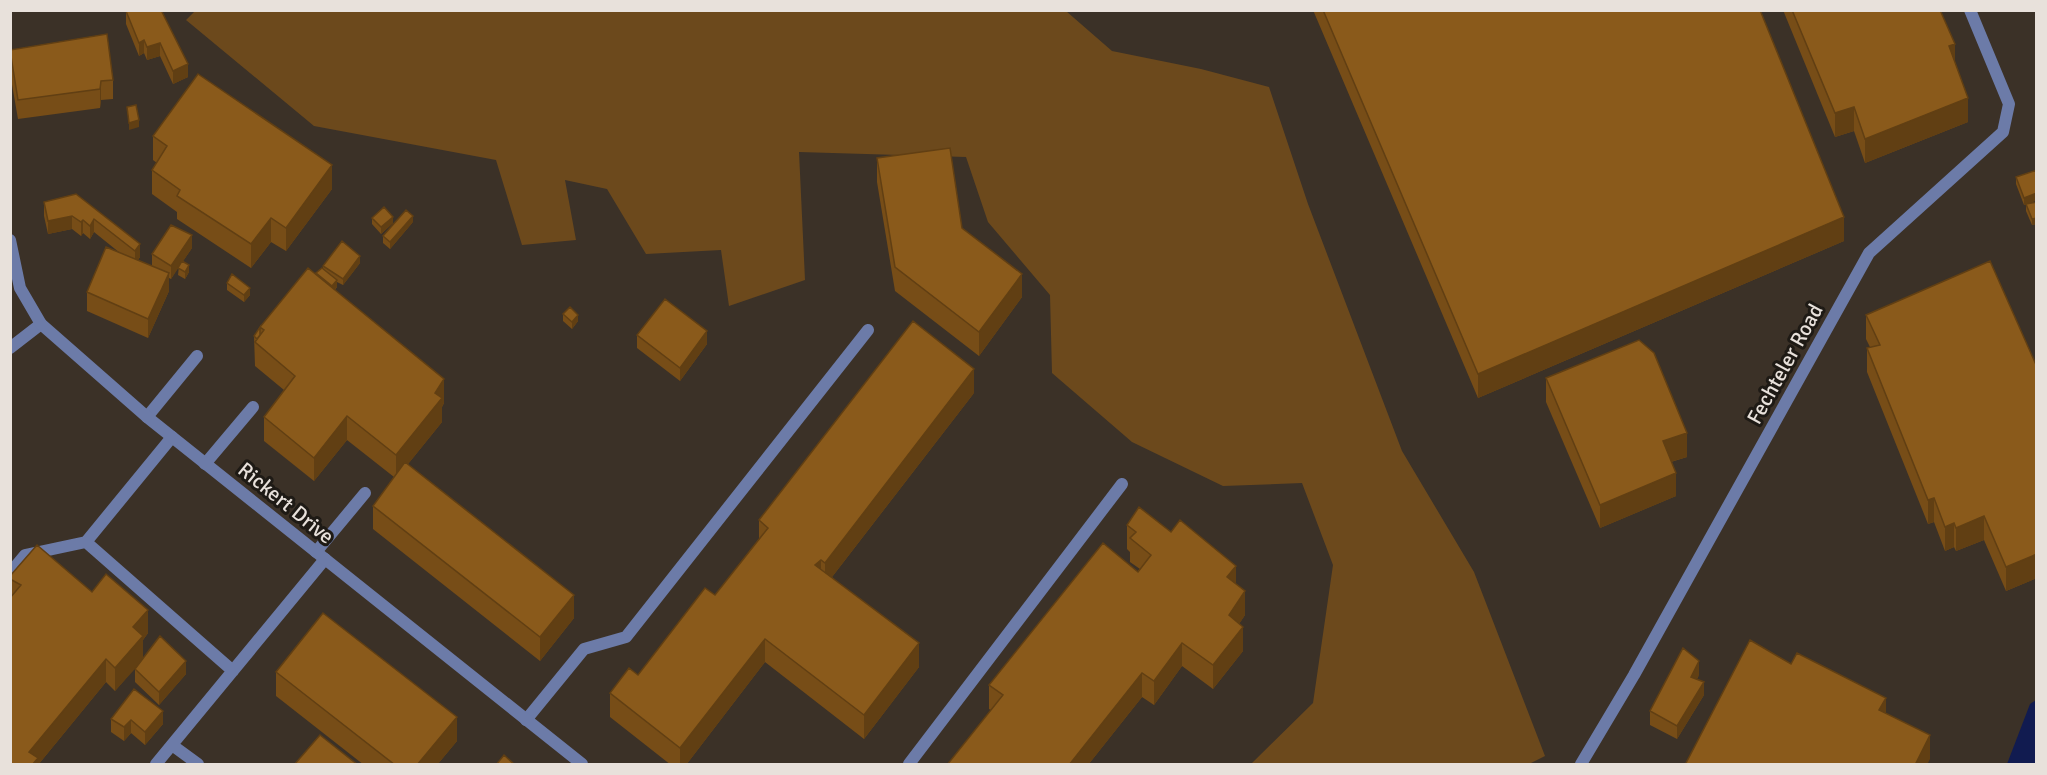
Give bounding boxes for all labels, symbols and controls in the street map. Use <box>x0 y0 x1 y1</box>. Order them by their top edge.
street label: Fechteler Road <box>1741 299 1829 429</box>
street label: Rickert Drive <box>233 456 339 550</box>

